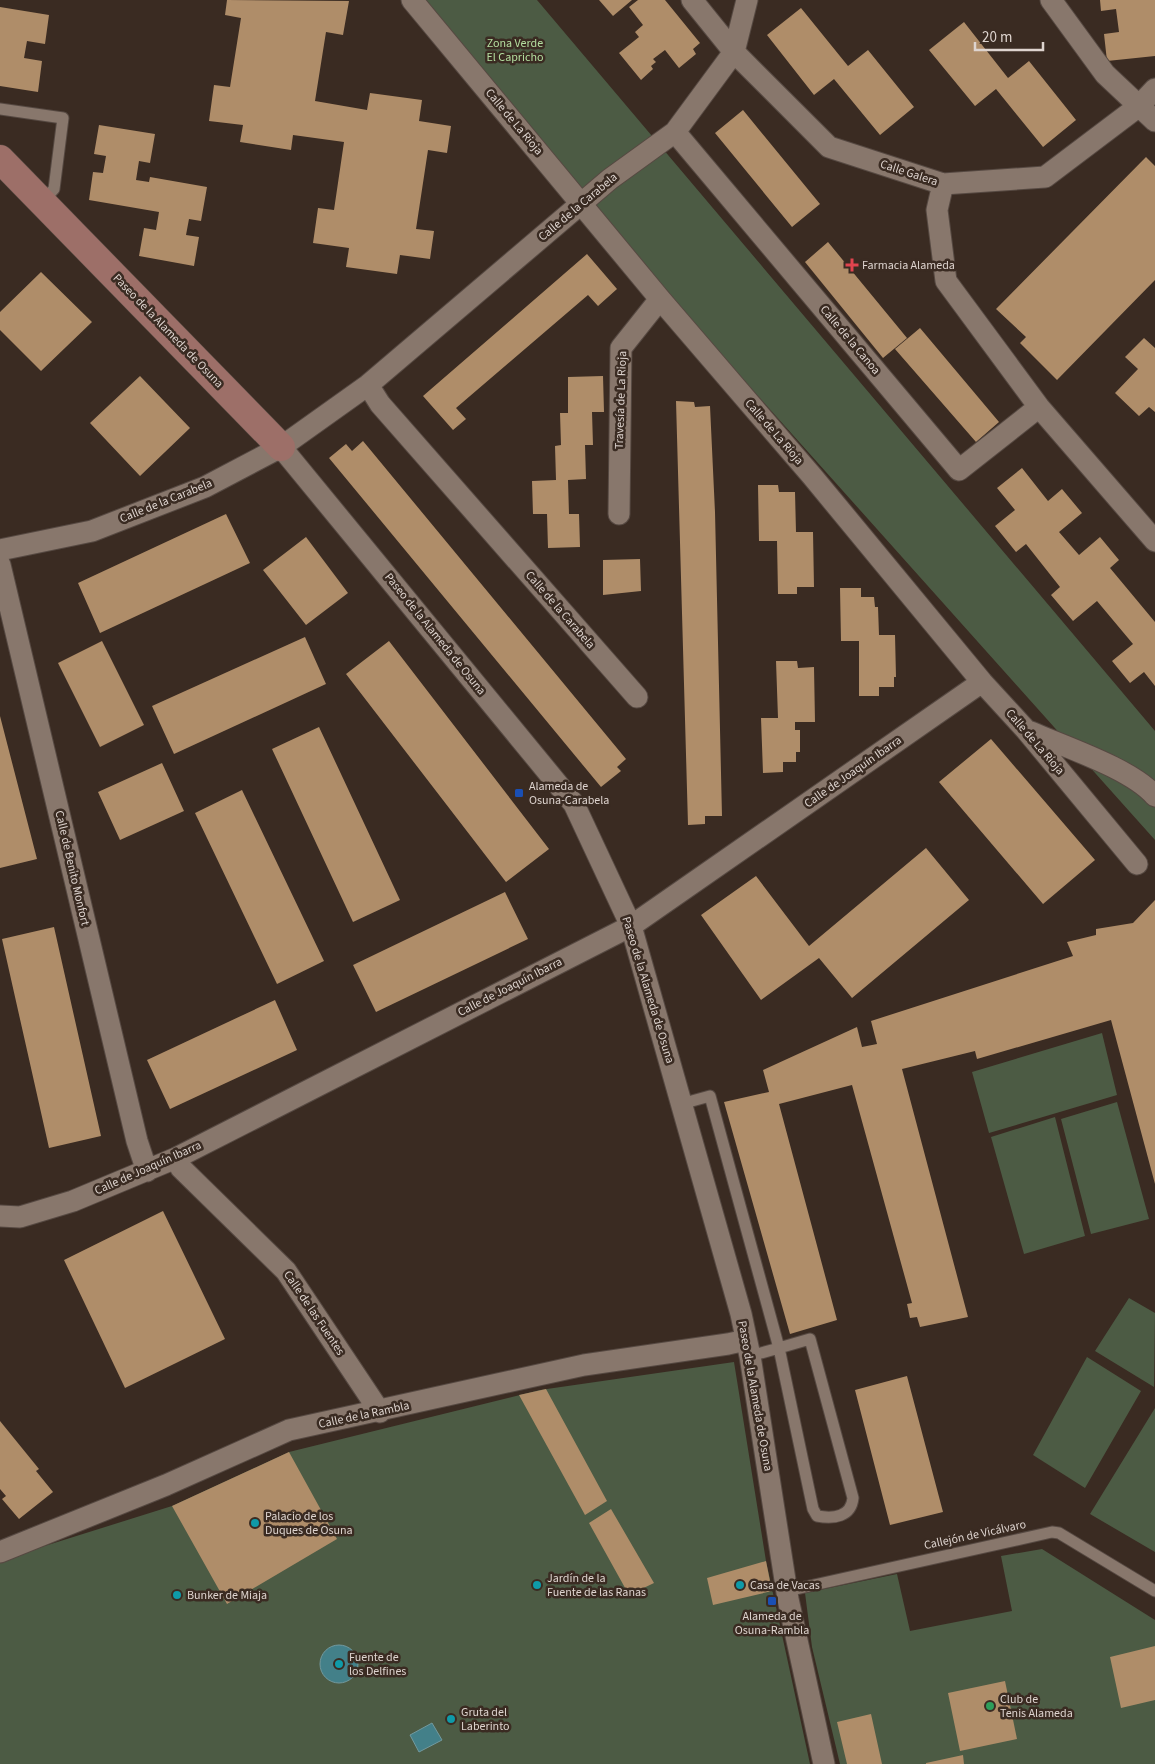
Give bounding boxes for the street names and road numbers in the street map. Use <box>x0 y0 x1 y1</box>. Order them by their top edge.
street label: Calle de La Rioja <box>481 85 547 159</box>
street label: Calle Galera <box>878 156 940 190</box>
street label: Calle de la Carabela <box>535 169 621 245</box>
street label: Paseo de la Alameda de Osuna <box>109 270 227 392</box>
street label: Calle de la Canoa <box>816 302 884 378</box>
street label: Travesía de La Rioja <box>611 351 631 449</box>
street label: Calle de La Rioja <box>741 395 807 469</box>
street label: Calle de la Carabela <box>117 475 215 527</box>
street label: Calle de la Carabela <box>521 567 599 653</box>
street label: Paseo de la Alameda de Osuna <box>380 569 490 699</box>
street label: Calle de La Rioja <box>1002 705 1068 779</box>
street label: Calle de Joaquín Ibarra <box>801 732 905 812</box>
street label: Calle de Benito Monfort <box>50 809 94 927</box>
street label: Paseo de la Alameda de Osuna <box>618 915 678 1065</box>
street label: Calle de Joaquín Ibarra <box>455 953 565 1021</box>
street label: Calle de Joaquín Ibarra <box>92 1137 204 1199</box>
street label: Calle de las Fuentes <box>279 1267 349 1359</box>
street label: Paseo de la Alameda de Osuna <box>733 1319 777 1473</box>
street label: Calle de la Rambla <box>317 1397 411 1433</box>
street label: Callejón de Vicálvaro <box>922 1516 1028 1554</box>

